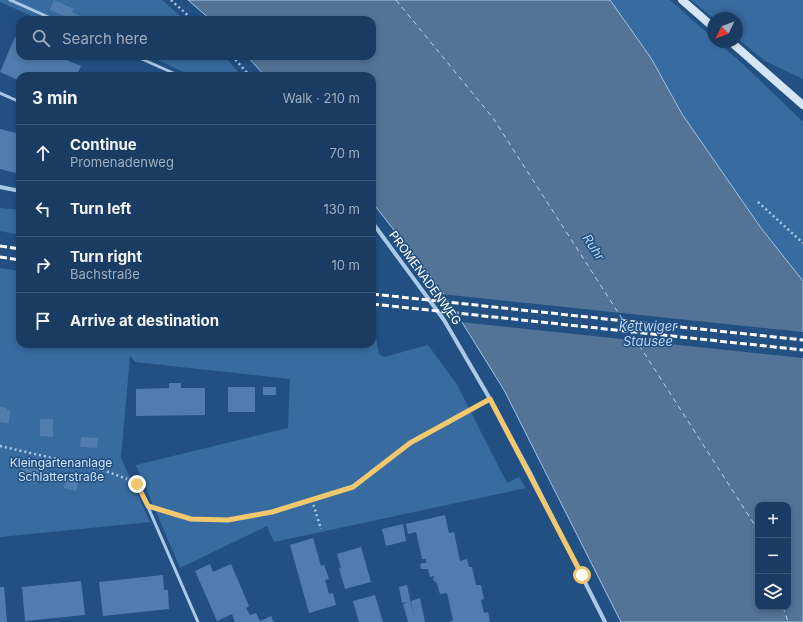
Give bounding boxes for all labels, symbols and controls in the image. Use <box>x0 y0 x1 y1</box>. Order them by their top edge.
north arrow <box>707 12 743 48</box>
search box <box>16 16 376 60</box>
icon: search <box>30 27 52 49</box>
text: Search here <box>62 29 148 48</box>
text: 3 min <box>32 88 78 108</box>
text: Walk · 210 m <box>283 90 360 106</box>
text: Continue <box>70 135 137 154</box>
icon: ahead <box>32 142 54 164</box>
text: 70 m <box>330 145 360 161</box>
text: Promenadenweg <box>70 154 174 170</box>
icon: left <box>32 198 54 220</box>
text: Turn left <box>70 199 131 218</box>
text: 130 m <box>323 201 360 217</box>
street label: PROMENADENWEG <box>386 228 465 328</box>
water label: Ruhr <box>579 231 609 264</box>
text: Turn right <box>70 247 142 266</box>
icon: right <box>32 254 54 276</box>
text: 10 m <box>331 257 360 273</box>
text: Bachstraße <box>70 266 140 282</box>
icon: arrive <box>32 310 54 332</box>
text: Arrive at destination <box>70 311 219 330</box>
water label: Kettwiger Stausee <box>619 318 678 349</box>
park label: Kleingartenanlage Schlatterstraße <box>10 455 112 484</box>
route end <box>128 475 146 493</box>
map controls <box>755 502 791 610</box>
button: + <box>755 502 791 538</box>
button: − <box>755 538 791 574</box>
route start <box>573 566 591 584</box>
button: layers <box>755 574 791 610</box>

